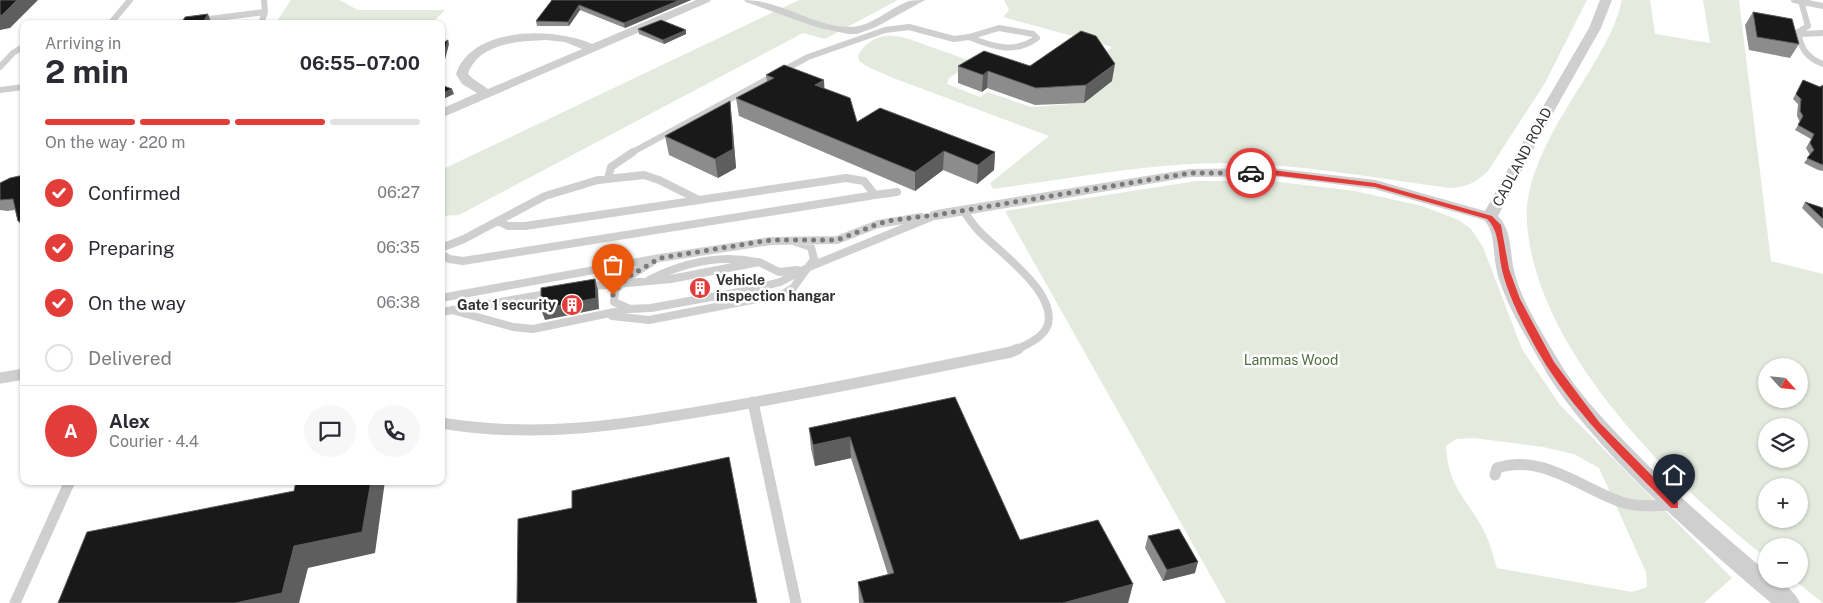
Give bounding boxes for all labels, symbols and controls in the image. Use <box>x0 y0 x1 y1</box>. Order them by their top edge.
text: Arriving in <box>45 34 121 53</box>
text: 06:55–07:00 <box>300 52 420 74</box>
text: 2 min <box>45 53 129 90</box>
street label: CADLAND ROAD <box>1489 105 1555 209</box>
text: On the way · 220 m <box>45 133 185 152</box>
courier <box>1226 148 1276 198</box>
icon: car <box>1237 159 1265 187</box>
icon: check <box>45 179 73 207</box>
text: Confirmed <box>88 182 181 204</box>
text: 06:27 <box>377 183 420 202</box>
icon: check <box>45 234 73 262</box>
text: Preparing <box>88 237 175 259</box>
text: 06:35 <box>376 238 420 257</box>
pin <box>592 244 634 295</box>
icon: bag <box>599 251 627 279</box>
place label: Vehicle inspection hangar <box>716 272 835 304</box>
building icon: Vehicle inspection hangar <box>688 276 712 300</box>
icon: check <box>45 289 73 317</box>
text: On the way <box>88 292 186 314</box>
text: 06:38 <box>376 293 420 312</box>
building icon: Gate 1 security <box>560 293 584 317</box>
place label: Gate 1 security <box>457 297 556 313</box>
text: Delivered <box>88 347 172 369</box>
park label: Lammas Wood <box>1244 352 1338 368</box>
north arrow <box>1758 358 1808 408</box>
map controls <box>1758 358 1808 588</box>
button: chat <box>304 405 356 457</box>
button: phone <box>368 405 420 457</box>
text: Alex <box>109 410 150 432</box>
button: layers <box>1758 418 1808 468</box>
text: A <box>64 420 78 442</box>
text: Courier · 4.4 <box>109 432 199 451</box>
pin <box>1653 454 1695 505</box>
icon: home <box>1660 461 1688 489</box>
button: + <box>1758 478 1808 528</box>
button: − <box>1758 538 1808 588</box>

